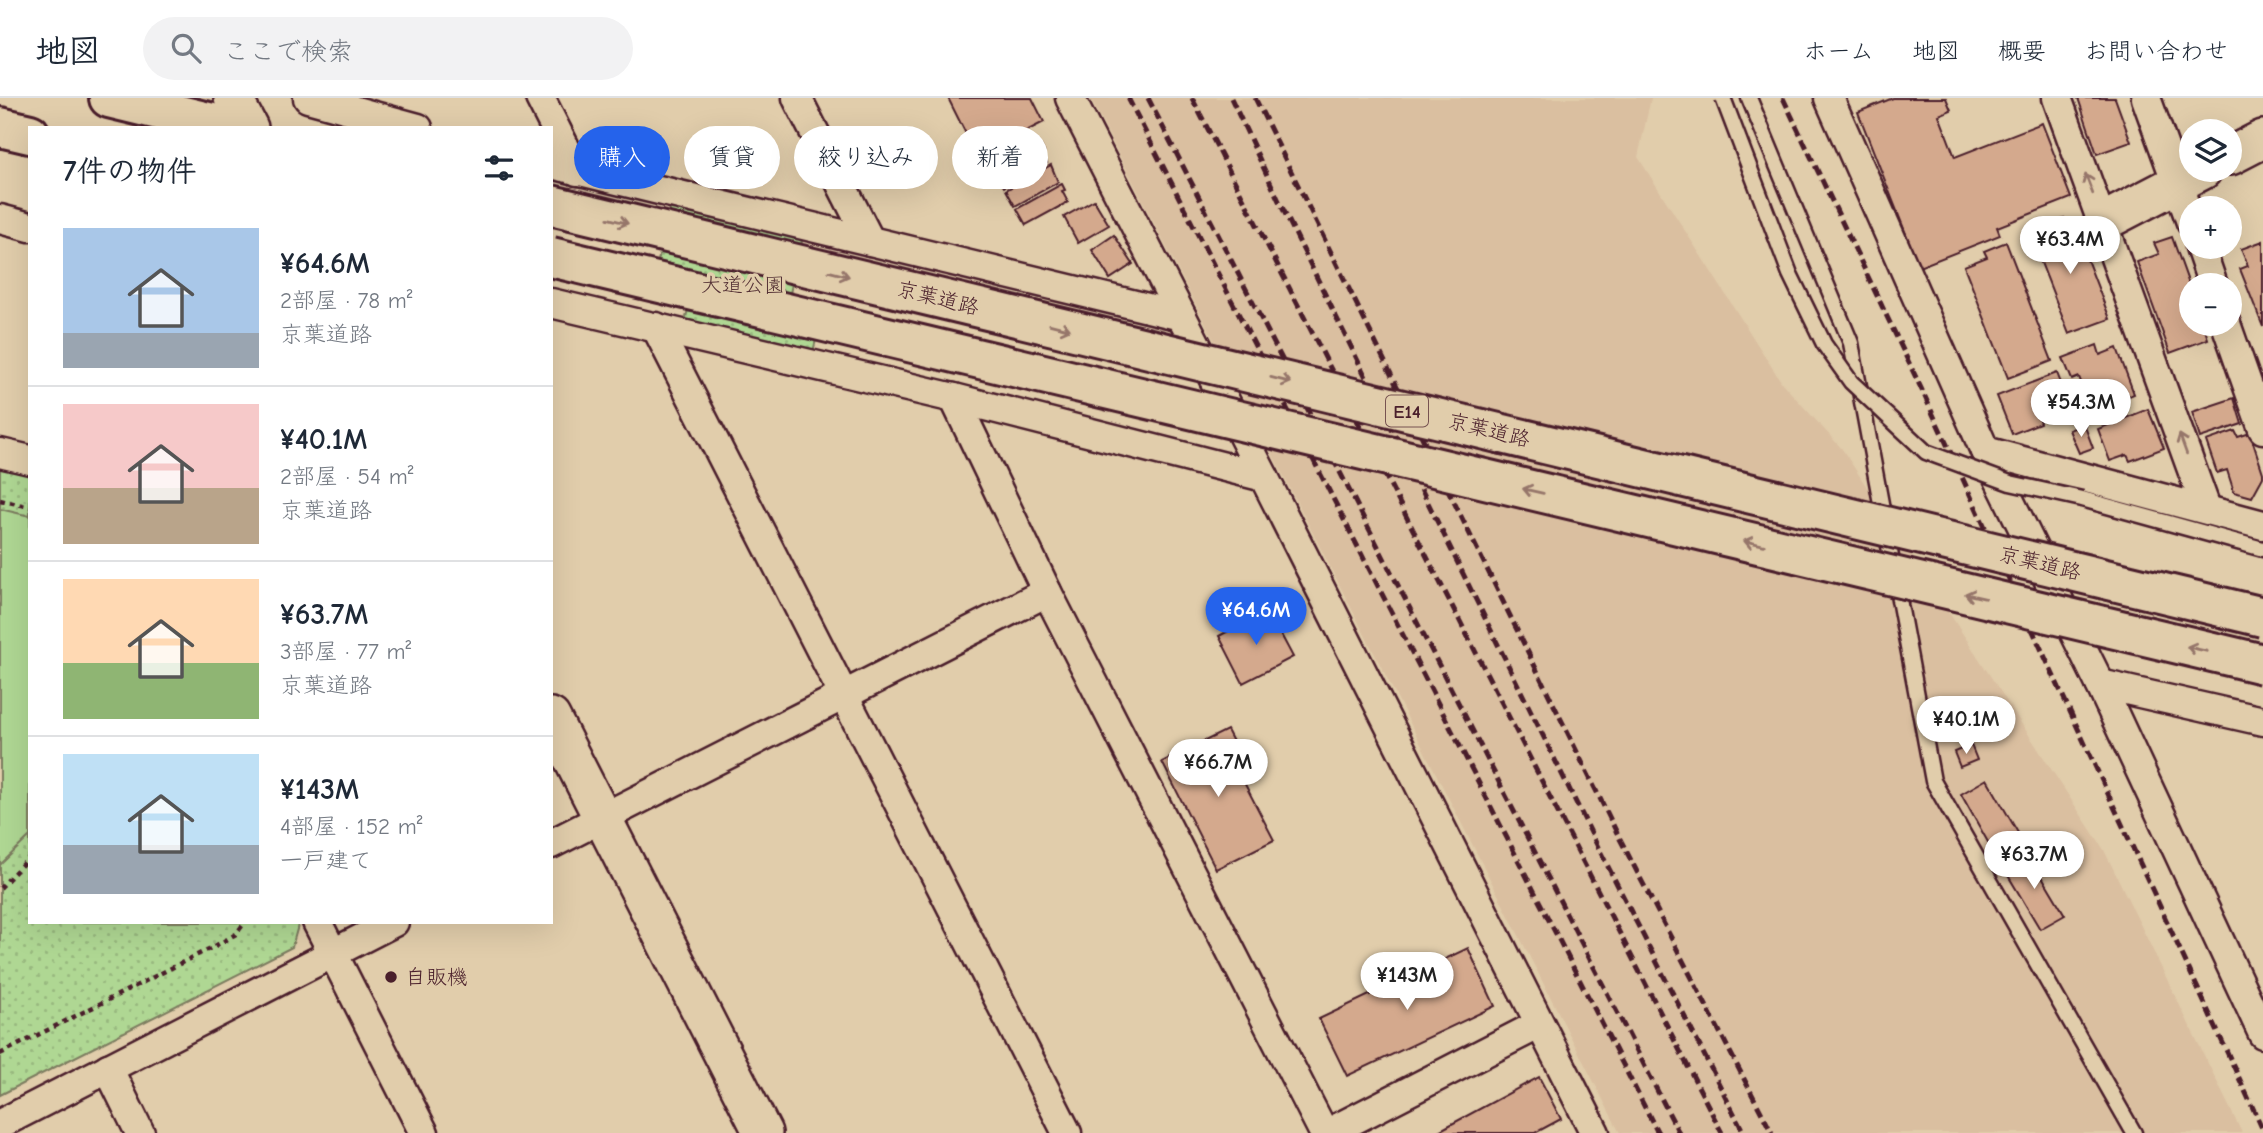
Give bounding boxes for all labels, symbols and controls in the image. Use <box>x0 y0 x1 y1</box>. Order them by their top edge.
search box <box>143 17 633 80</box>
icon: search <box>167 29 205 67</box>
text: 地図 <box>35 32 101 70</box>
text: ここで検索 <box>223 37 353 67</box>
text: ホーム <box>1803 37 1874 65</box>
text: 地図 <box>1912 37 1960 65</box>
text: 概要 <box>1998 37 2046 65</box>
text: お問い合わせ <box>2084 37 2228 65</box>
map controls <box>2179 119 2242 336</box>
button: layers <box>2179 119 2242 182</box>
chip: 購入 <box>574 126 670 189</box>
chip: 賃貸 <box>684 126 780 189</box>
chip: 絞り込み <box>794 126 938 189</box>
chip: 新着 <box>952 126 1048 189</box>
icon: filters <box>480 149 518 187</box>
text: 7件の物件 <box>63 154 197 189</box>
one-way arrow <box>2082 174 2094 195</box>
button: + <box>2179 196 2242 259</box>
one-way arrow <box>606 214 629 228</box>
pin: ¥63.4M <box>2013 216 2127 276</box>
text: ¥63.4M <box>2036 225 2104 252</box>
text: ¥64.6M <box>280 246 370 281</box>
icon: home <box>119 256 203 340</box>
one-way arrow <box>827 268 850 281</box>
park label: 大道公園 <box>701 273 785 297</box>
button: − <box>2179 273 2242 336</box>
street label: 京葉道路 <box>894 276 982 320</box>
text: 2部屋 · 78 m² <box>280 287 412 314</box>
text: 京葉道路 <box>280 321 372 348</box>
one-way arrow <box>1048 321 1071 334</box>
one-way arrow <box>1269 374 1292 387</box>
pin: ¥54.3M <box>2024 380 2138 439</box>
text: ¥54.3M <box>2047 388 2115 415</box>
road number: E14 <box>1386 396 1428 426</box>
street label: 京葉道路 <box>1445 408 1533 452</box>
text: ¥40.1M <box>280 422 367 457</box>
icon: home <box>119 432 203 516</box>
one-way arrow <box>2175 434 2188 456</box>
text: 2部屋 · 54 m² <box>280 463 413 490</box>
one-way arrow <box>1522 484 1545 497</box>
text: 京葉道路 <box>280 497 372 524</box>
one-way arrow <box>1743 536 1766 550</box>
street label: 京葉道路 <box>1996 541 2084 585</box>
pin: ¥64.6M <box>1199 588 1313 647</box>
one-way arrow <box>1964 589 1987 602</box>
text: ¥64.6M <box>1222 596 1290 623</box>
text: ¥63.7M <box>280 597 368 632</box>
icon: home <box>119 607 203 691</box>
text: 3部屋 · 77 m² <box>280 638 411 665</box>
one-way arrow <box>2186 641 2209 655</box>
text: 京葉道路 <box>280 672 372 699</box>
pin: ¥40.1M <box>1909 696 2023 756</box>
text: ¥40.1M <box>1933 705 2000 732</box>
pin: ¥66.7M <box>1161 740 1275 799</box>
text: ¥66.7M <box>1184 748 1252 775</box>
text: ¥143M <box>280 772 359 807</box>
icon: home <box>119 782 203 866</box>
text: 4部屋 · 152 m² <box>280 813 423 840</box>
pin: ¥63.7M <box>1977 832 2091 891</box>
text: ¥63.7M <box>2000 840 2068 867</box>
text: 一戸建て <box>280 847 372 874</box>
pin: ¥143M <box>1358 953 1456 1012</box>
text: ¥143M <box>1377 961 1437 988</box>
place label: 自販機 <box>405 965 468 989</box>
marker: 自販機 <box>383 969 399 985</box>

